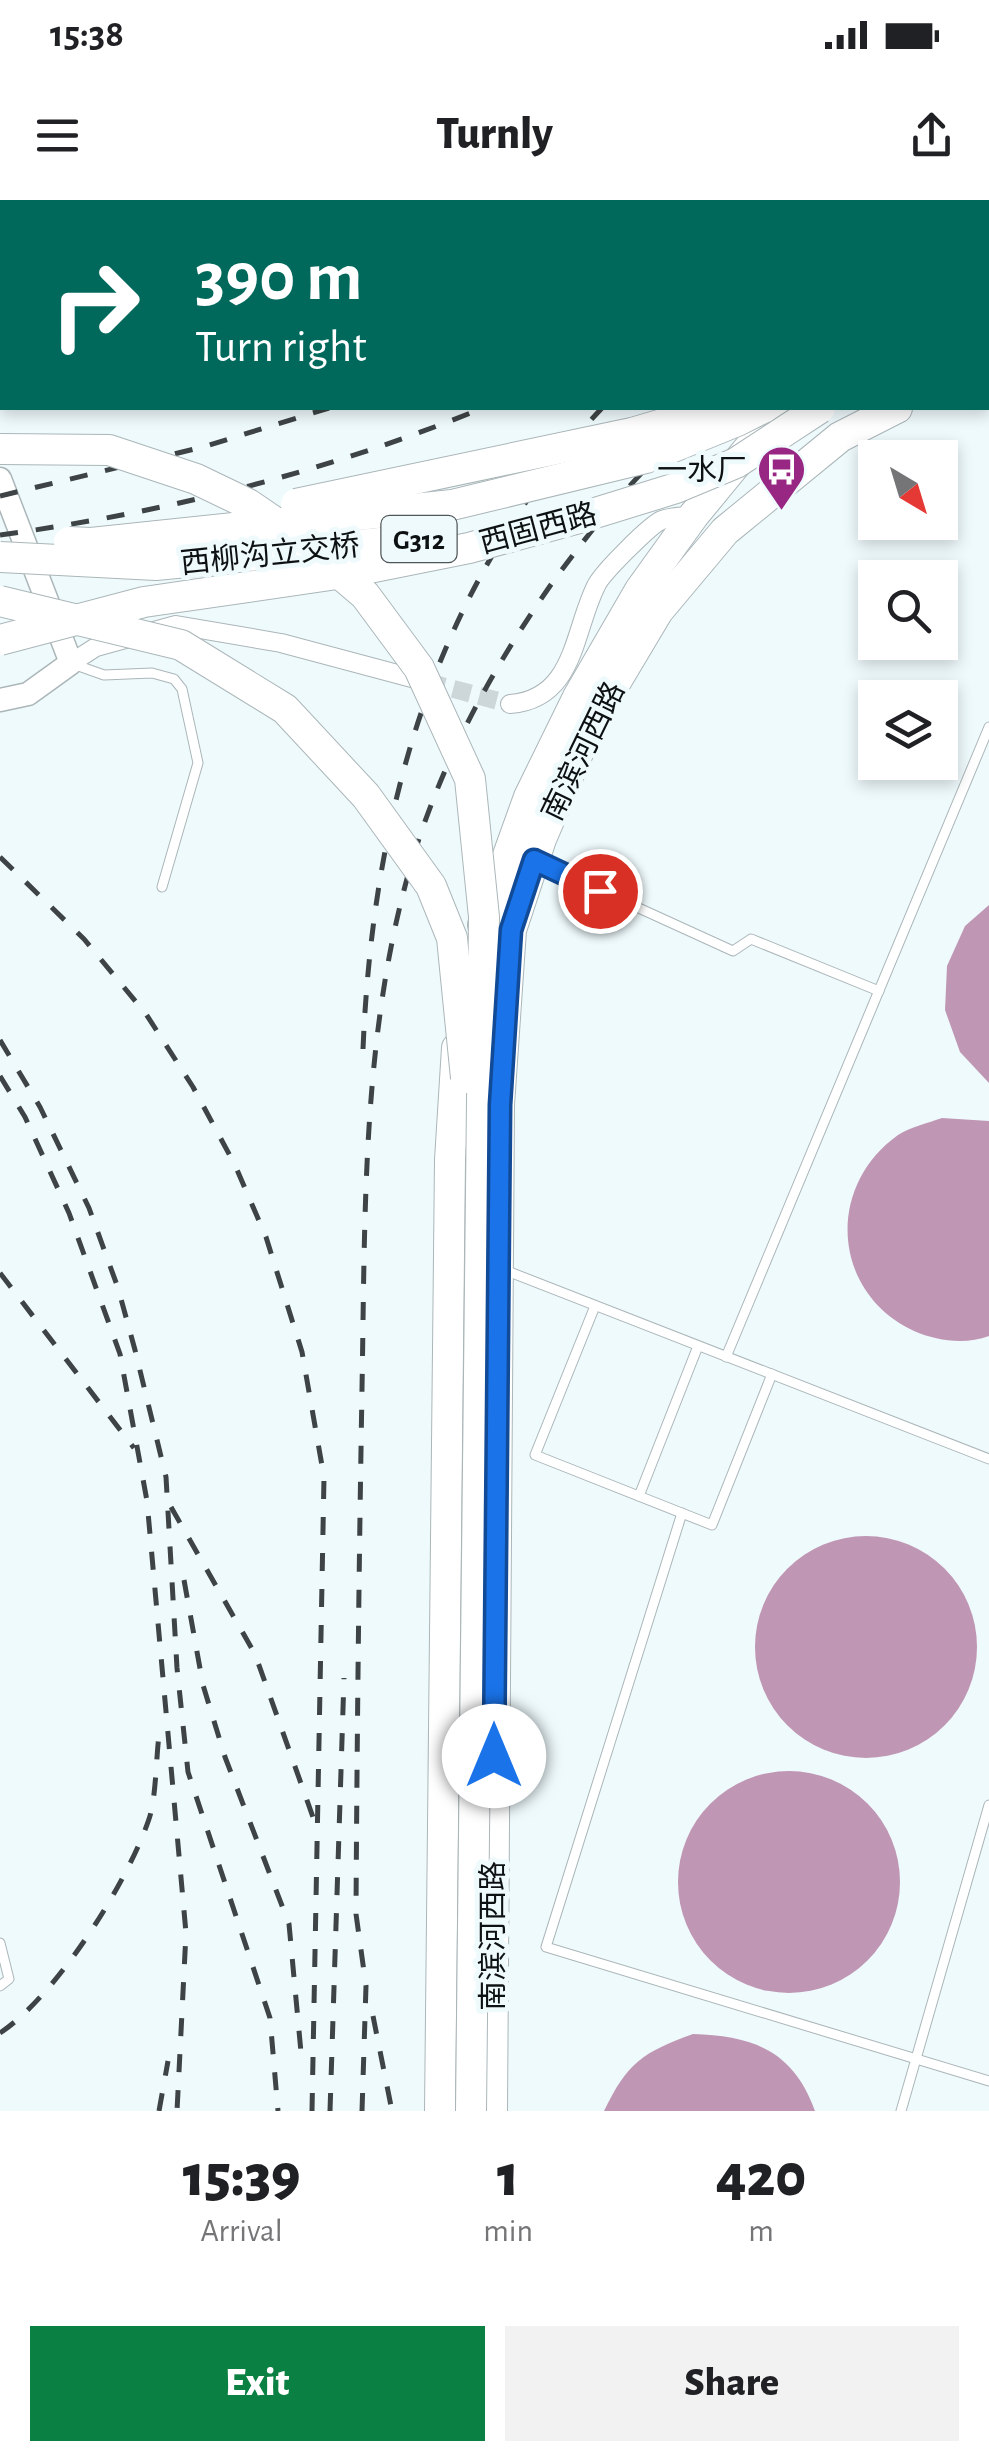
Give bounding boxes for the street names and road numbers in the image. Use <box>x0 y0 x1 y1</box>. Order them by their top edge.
street label: 西固西路 <box>476 497 600 559</box>
road number: G312 <box>382 516 456 562</box>
street label: 西柳沟立交桥 <box>179 529 361 579</box>
street label: 南滨河西路 <box>536 677 630 825</box>
street label: 南滨河西路 <box>477 1861 509 2011</box>

